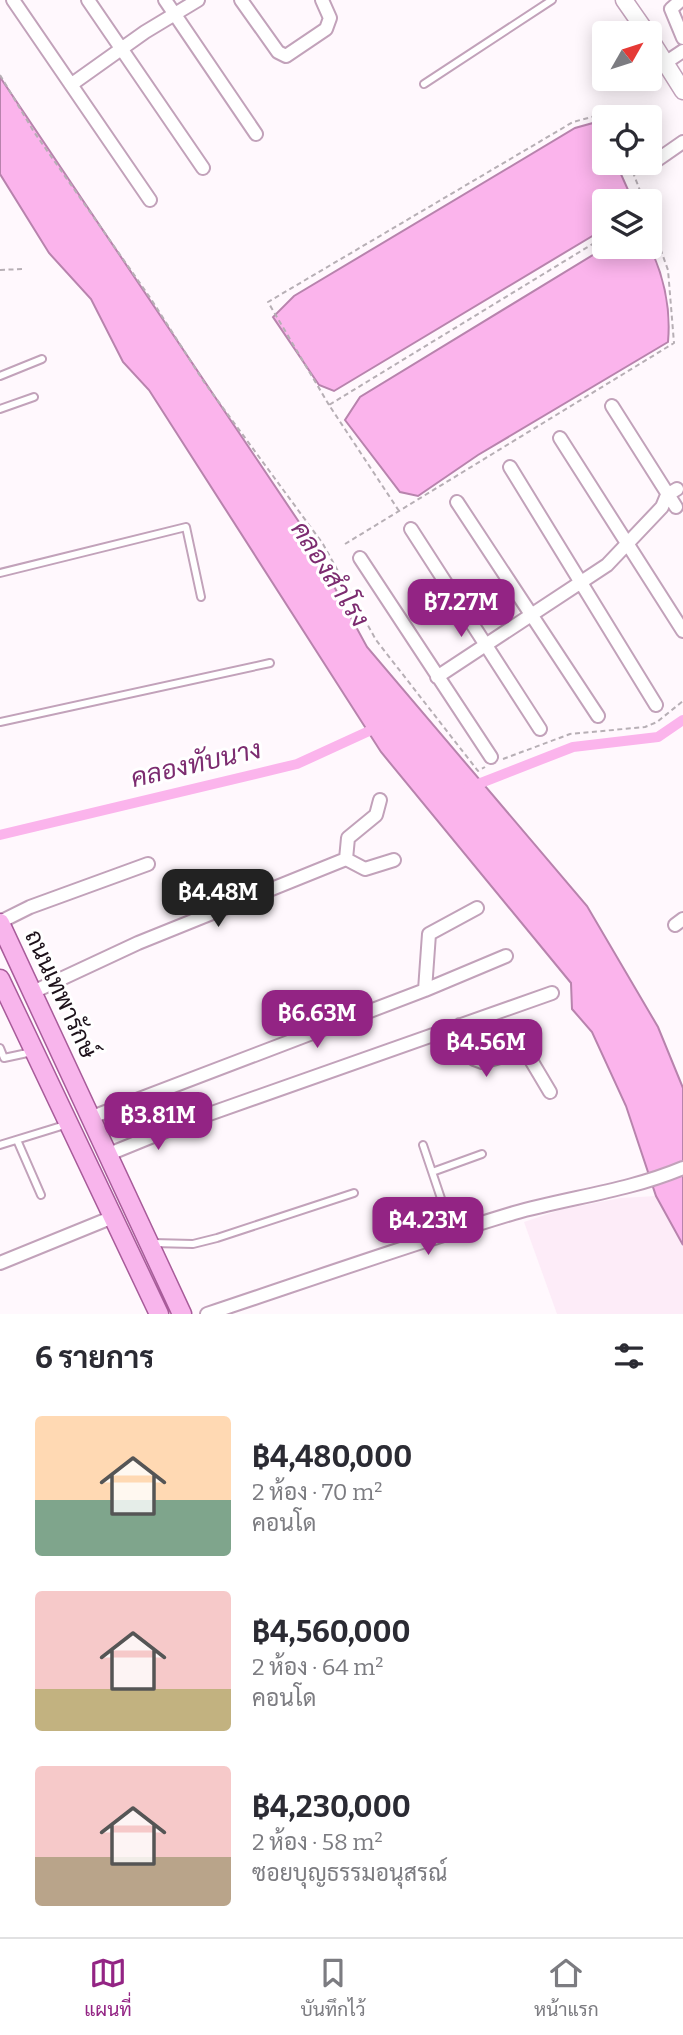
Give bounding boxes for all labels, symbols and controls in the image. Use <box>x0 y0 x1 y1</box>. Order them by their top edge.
north arrow <box>592 21 662 91</box>
map controls <box>592 21 662 259</box>
button: locate <box>592 105 662 175</box>
button: layers <box>592 189 662 259</box>
water label: คลองสำโรง <box>284 515 376 633</box>
pin: ฿7.27M <box>404 580 518 639</box>
text: ฿7.27M <box>424 588 498 616</box>
water label: คลองทับนาง <box>128 733 264 794</box>
pin: ฿4.48M <box>161 870 275 929</box>
text: ฿4.48M <box>178 878 258 906</box>
street label: ถนนเทพารักษ์ <box>19 925 105 1063</box>
pin: ฿6.63M <box>260 990 374 1050</box>
text: ฿6.63M <box>278 999 356 1027</box>
pin: ฿4.56M <box>429 1020 543 1079</box>
text: ฿4.56M <box>446 1028 526 1056</box>
pin: ฿3.81M <box>101 1092 215 1152</box>
text: ฿3.81M <box>120 1101 196 1129</box>
pin: ฿4.23M <box>371 1198 485 1257</box>
text: ฿4.23M <box>388 1206 468 1234</box>
icon: filters <box>610 1337 648 1375</box>
text: 6 รายการ <box>35 1340 154 1376</box>
text: ฿4,480,000 <box>252 1439 412 1475</box>
icon: home <box>91 1444 175 1528</box>
text: 2 ห้อง · 70 m² <box>252 1478 382 1506</box>
text: คอนโด <box>252 1509 316 1537</box>
text: ฿4,560,000 <box>252 1614 411 1650</box>
icon: home <box>91 1619 175 1703</box>
text: 2 ห้อง · 64 m² <box>252 1653 383 1681</box>
text: คอนโด <box>252 1684 316 1712</box>
text: ฿4,230,000 <box>252 1789 411 1825</box>
icon: home <box>91 1794 175 1878</box>
text: 2 ห้อง · 58 m² <box>252 1828 383 1856</box>
text: ซอยบุญธรรมอนุสรณ์ <box>252 1859 447 1887</box>
tab: แผนที่ <box>84 1954 132 2021</box>
tab: บันทึกไว้ <box>300 1954 365 2021</box>
tab: หน้าแรก <box>534 1954 599 2021</box>

